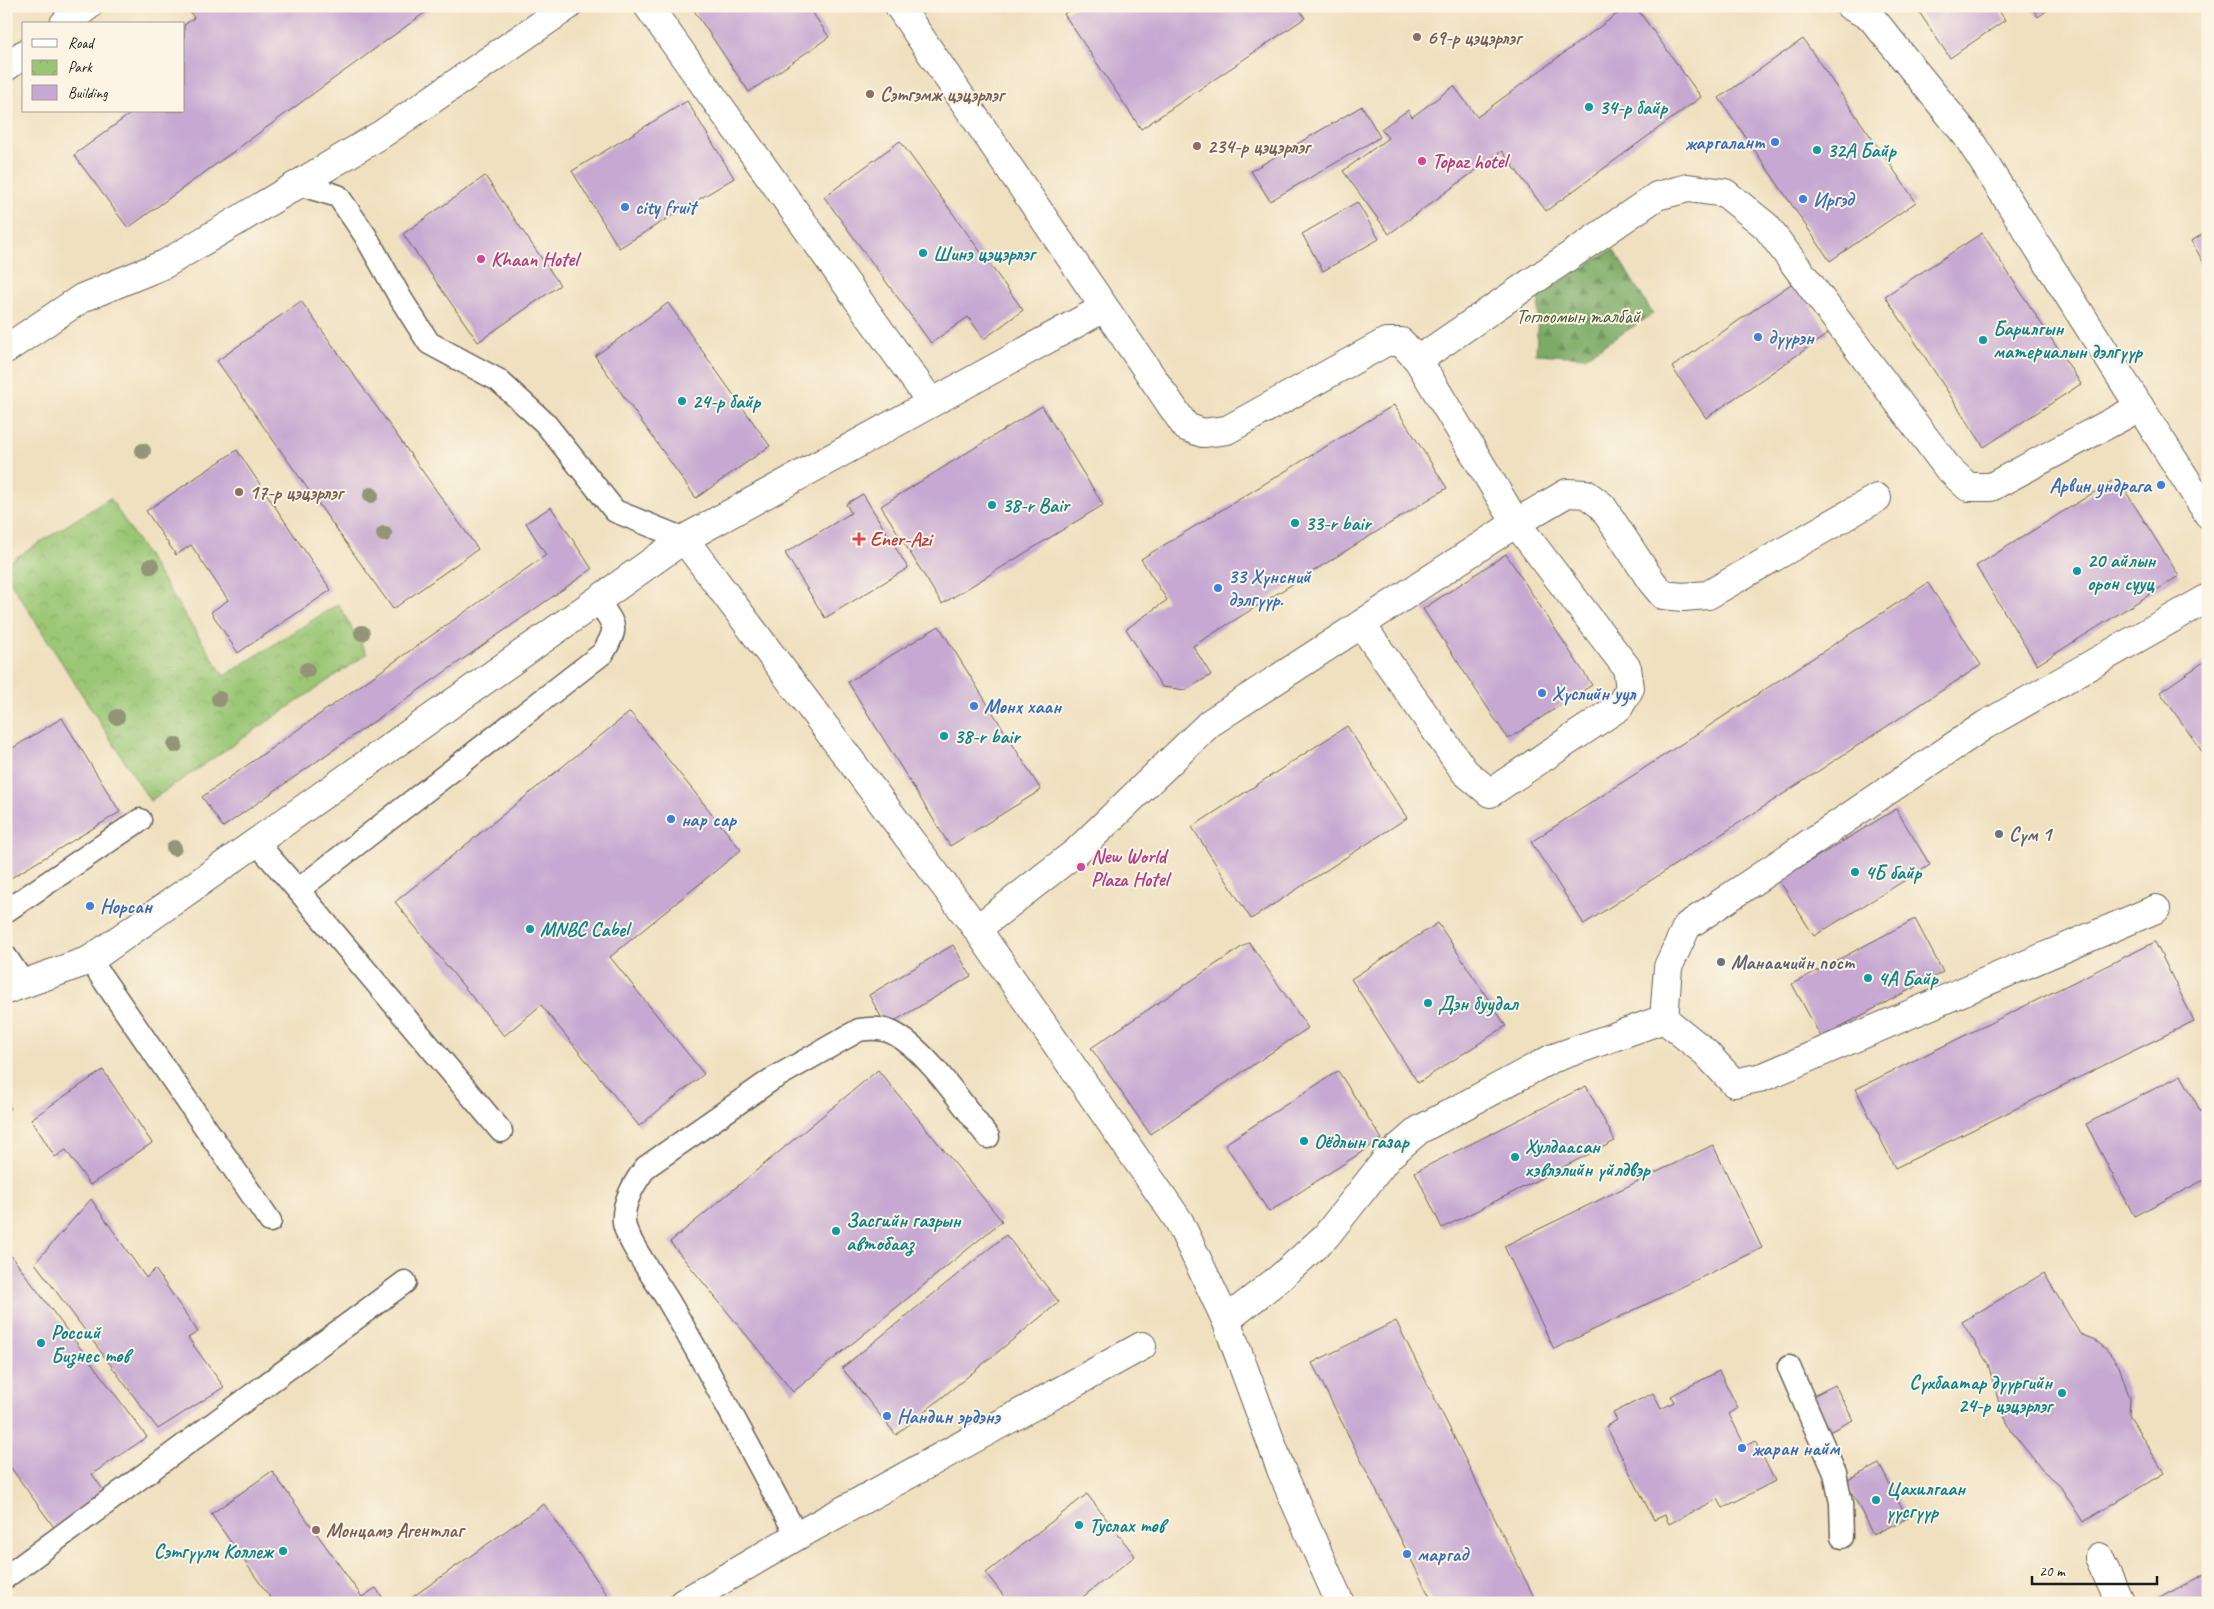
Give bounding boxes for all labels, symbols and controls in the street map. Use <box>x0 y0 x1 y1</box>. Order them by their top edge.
legend <box>22 22 185 112</box>
place label: 69-р цэцэрлэг <box>1427 25 1524 50</box>
marker: 69-р цэцэрлэг <box>1411 31 1423 43</box>
text: Road <box>68 34 95 53</box>
text: Park <box>68 58 93 77</box>
place label: Сэтгэмж цэцэрлэг <box>880 82 1007 107</box>
text: Building <box>68 84 108 103</box>
marker: Сэтгэмж цэцэрлэг <box>864 88 876 100</box>
place label: 34-р байр <box>1599 95 1669 120</box>
marker: 34-р байр <box>1583 101 1595 113</box>
place label: жаргалант <box>1685 130 1766 155</box>
place label: 234-р цэцэрлэг <box>1207 134 1313 159</box>
marker: жаргалант <box>1769 136 1781 148</box>
place label: 32A Байр <box>1827 138 1897 163</box>
marker: 234-р цэцэрлэг <box>1191 140 1203 152</box>
marker: 32A Байр <box>1811 144 1823 156</box>
place label: Topaz hotel <box>1432 149 1510 174</box>
marker: Topaz hotel <box>1416 155 1428 167</box>
place label: Иргэд <box>1813 187 1856 212</box>
marker: Иргэд <box>1797 193 1809 205</box>
place label: city fruit <box>635 195 699 220</box>
marker: city fruit <box>619 201 631 213</box>
place label: Шинэ цэцэрлэг <box>933 241 1038 266</box>
place label: Khaan Hotel <box>491 247 582 272</box>
marker: Шинэ цэцэрлэг <box>917 247 929 259</box>
marker: Khaan Hotel <box>475 253 487 265</box>
park label: Тоглоомын талбай <box>1516 304 1642 329</box>
place label: Барилгын материалын дэлгүүр <box>1993 316 2143 364</box>
place label: дүүрэн <box>1768 325 1815 350</box>
marker: дүүрэн <box>1752 331 1764 343</box>
marker: Барилгын материалын дэлгүүр <box>1977 334 1989 346</box>
place label: 24-р байр <box>692 389 761 414</box>
marker: 24-р байр <box>676 395 688 407</box>
place label: Арвин ундрага <box>2050 473 2153 499</box>
marker: Арвин ундрага <box>2155 479 2167 491</box>
place label: 17-р цэцэрлэг <box>249 480 346 505</box>
marker: 17-р цэцэрлэг <box>233 486 245 498</box>
place label: 38-r Bair <box>1002 493 1072 518</box>
marker: 38-r Bair <box>986 499 998 511</box>
place label: 33-r bair <box>1305 511 1373 536</box>
marker: 33-r bair <box>1289 517 1301 529</box>
place label: Ener-Azi <box>870 527 934 552</box>
marker: Ener-Azi <box>852 532 866 546</box>
place label: 20 айлын орон сууц <box>2087 548 2157 596</box>
place label: 33 Хүнсний дэлгүүр. <box>1228 564 1312 612</box>
marker: 20 айлын орон сууц <box>2071 565 2083 577</box>
marker: 33 Хүнсний дэлгүүр. <box>1212 582 1224 594</box>
place label: Хүслийн уул <box>1552 681 1637 707</box>
marker: Хүслийн уул <box>1536 687 1548 699</box>
place label: Мөнх хаан <box>984 694 1062 719</box>
marker: Мөнх хаан <box>968 700 980 712</box>
place label: 38-r bair <box>954 724 1022 749</box>
marker: 38-r bair <box>938 730 950 742</box>
place label: нар сар <box>681 807 737 832</box>
marker: нар сар <box>665 813 677 825</box>
place label: Сүм 1 <box>2009 822 2053 847</box>
marker: Сүм 1 <box>1993 828 2005 840</box>
place label: New World Plaza Hotel <box>1091 844 1173 892</box>
place label: 4Б байр <box>1865 860 1922 885</box>
marker: New World Plaza Hotel <box>1075 861 1087 873</box>
marker: 4Б байр <box>1849 866 1861 878</box>
place label: Норсан <box>100 894 154 919</box>
marker: Норсан <box>84 900 96 912</box>
place label: MNBC Cabel <box>540 917 632 942</box>
marker: MNBC Cabel <box>524 923 536 935</box>
place label: Манаачийн пост <box>1731 950 1856 975</box>
marker: Манаачийн пост <box>1715 956 1727 968</box>
place label: 4А Байр <box>1878 966 1939 991</box>
marker: 4А Байр <box>1862 972 1874 984</box>
place label: Дэн буудал <box>1438 991 1519 1017</box>
marker: Дэн буудал <box>1422 997 1434 1009</box>
place label: Оёдлын газар <box>1314 1129 1410 1154</box>
place label: Хулдаасан хэвлэлийн үйлдвэр <box>1525 1134 1651 1182</box>
marker: Оёдлын газар <box>1298 1135 1310 1147</box>
marker: Хулдаасан хэвлэлийн үйлдвэр <box>1509 1151 1521 1163</box>
place label: Засгийн газрын автобааз <box>846 1208 962 1257</box>
marker: Засгийн газрын автобааз <box>830 1225 842 1237</box>
place label: Россий Бизнес төв <box>51 1320 134 1369</box>
marker: Россий Бизнес төв <box>35 1337 47 1349</box>
place label: Сүхбаатар дүүргийн 24-р цэцэрлэг <box>1909 1370 2055 1418</box>
marker: Сүхбаатар дүүргийн 24-р цэцэрлэг <box>2056 1387 2068 1399</box>
place label: Нандин эрдэнэ <box>897 1404 1002 1429</box>
marker: Нандин эрдэнэ <box>881 1410 893 1422</box>
place label: жаран найм <box>1752 1436 1841 1461</box>
marker: жаран найм <box>1736 1442 1748 1454</box>
place label: Цахилгаан үүсгүүр <box>1886 1476 1966 1524</box>
marker: Цахилгаан үүсгүүр <box>1870 1494 1882 1506</box>
place label: Туслах төв <box>1089 1513 1169 1538</box>
place label: Монцамэ Агентлаг <box>326 1518 466 1543</box>
marker: Туслах төв <box>1073 1519 1085 1531</box>
marker: Монцамэ Агентлаг <box>310 1524 322 1536</box>
place label: Сэтгүүлч Коллеж <box>154 1539 275 1564</box>
place label: маргад <box>1417 1542 1470 1567</box>
marker: Сэтгүүлч Коллеж <box>277 1545 289 1557</box>
marker: маргад <box>1401 1548 1413 1560</box>
scale bar <box>2032 1554 2156 1586</box>
text: 20 m <box>2039 1562 2066 1581</box>

